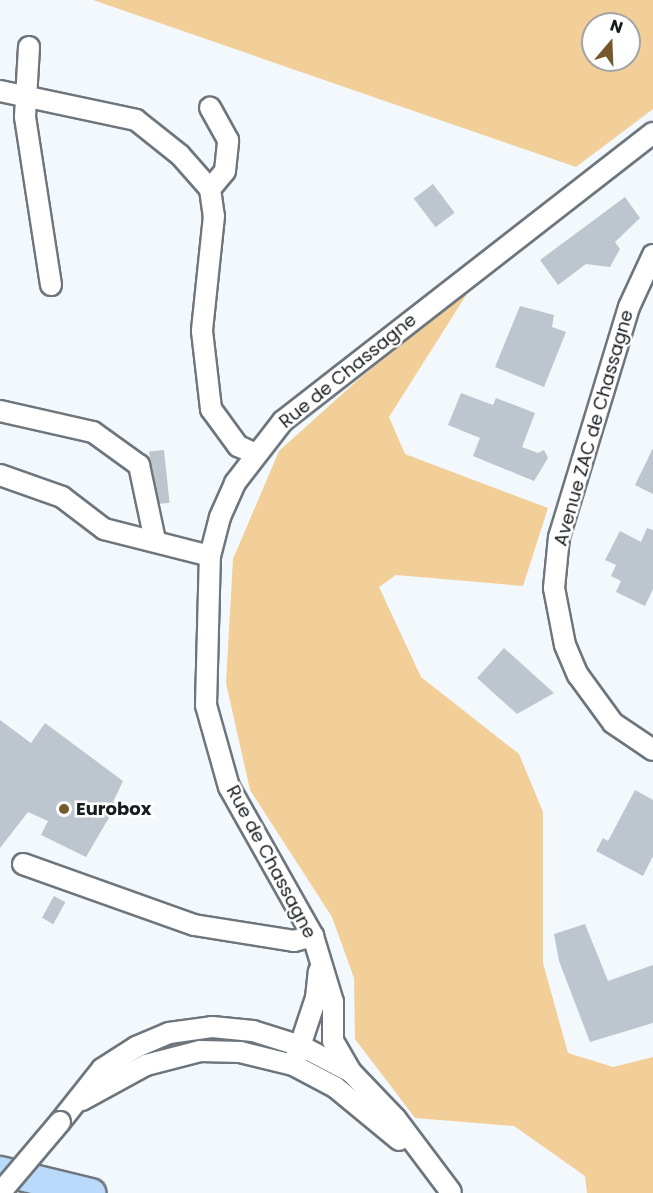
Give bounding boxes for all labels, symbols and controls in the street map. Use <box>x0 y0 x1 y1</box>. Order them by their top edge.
north arrow <box>581 12 641 72</box>
text: N <box>607 14 626 39</box>
street label: Avenue ZAC de Chassagne <box>550 308 638 548</box>
street label: Rue de Chassagne <box>275 309 421 433</box>
street label: Rue de Chassagne <box>222 782 320 942</box>
place label: Eurobox <box>76 798 151 820</box>
marker: Eurobox <box>57 802 71 816</box>

